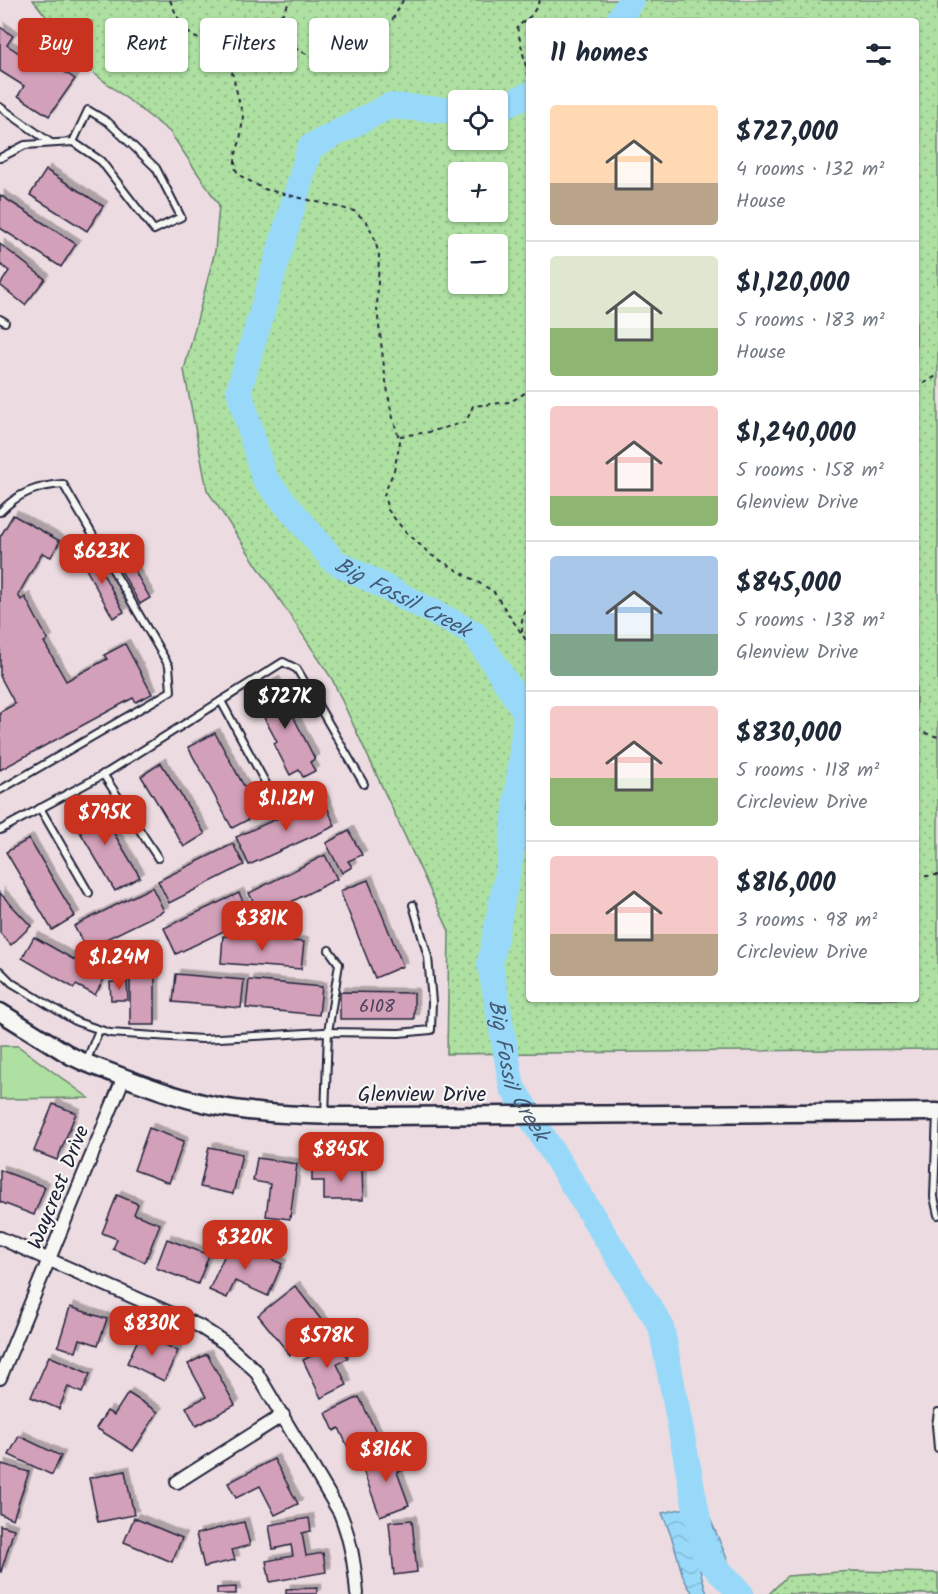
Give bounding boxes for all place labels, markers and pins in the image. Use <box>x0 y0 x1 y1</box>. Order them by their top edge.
pin: $623K <box>60 534 144 585</box>
pin: $727K <box>243 679 327 730</box>
pin: $1.12M <box>237 781 335 832</box>
pin: $795K <box>63 795 147 846</box>
pin: $381K <box>220 901 304 952</box>
pin: $1.24M <box>70 940 168 991</box>
pin: $845K <box>299 1132 383 1183</box>
pin: $320K <box>203 1220 287 1271</box>
pin: $830K <box>110 1306 194 1357</box>
pin: $578K <box>285 1318 369 1369</box>
pin: $816K <box>344 1432 428 1483</box>

